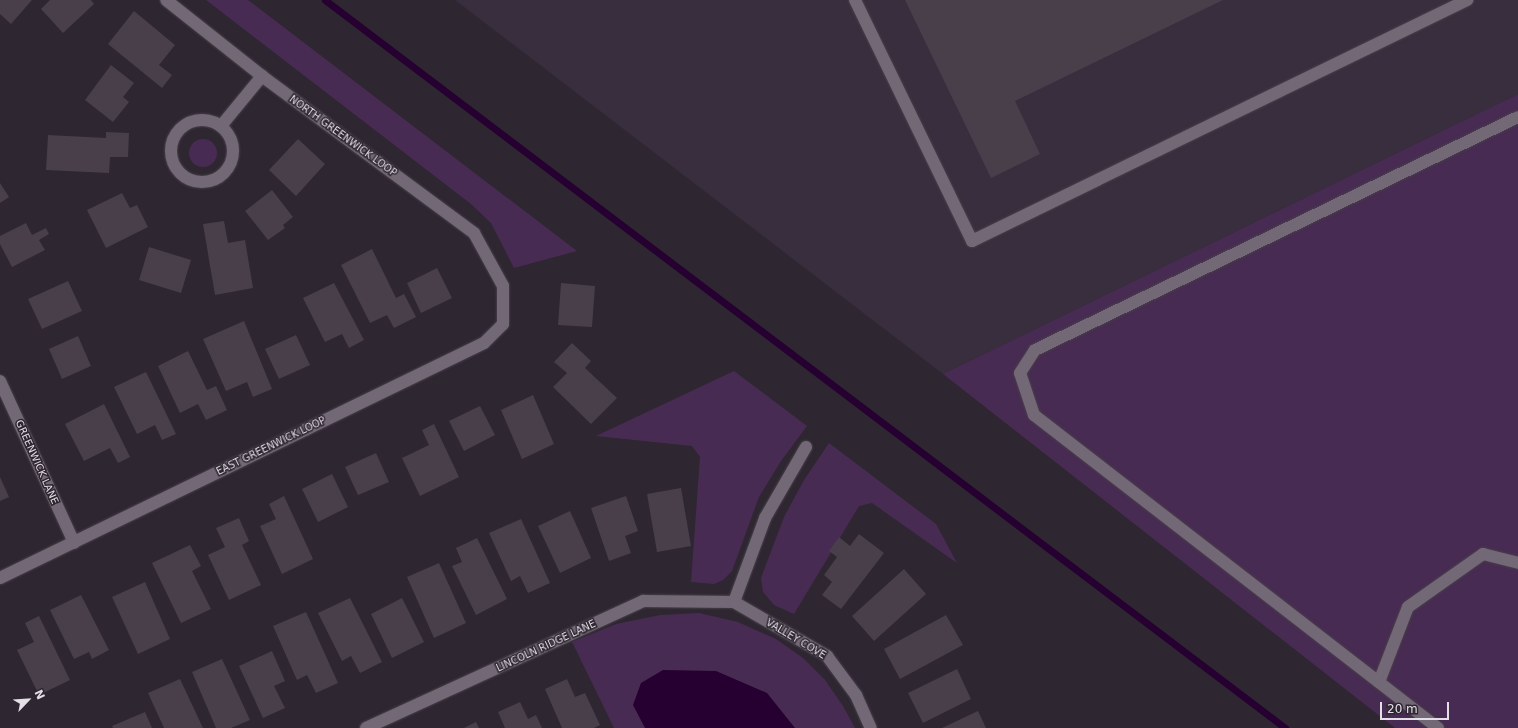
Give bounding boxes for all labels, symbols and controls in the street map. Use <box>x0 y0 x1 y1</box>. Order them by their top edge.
street label: NORTH GREENWICK LOOP <box>287 93 399 179</box>
street label: EAST GREENWICK LOOP <box>214 414 328 478</box>
street label: GREENWICK LANE <box>13 418 61 506</box>
street label: VALLEY COVE <box>764 616 828 662</box>
street label: LINCOLN RIDGE LANE <box>494 618 598 674</box>
north arrow <box>8 680 48 720</box>
text: N <box>31 688 47 702</box>
scale bar <box>1382 694 1451 720</box>
text: 20 m <box>1387 702 1418 716</box>

